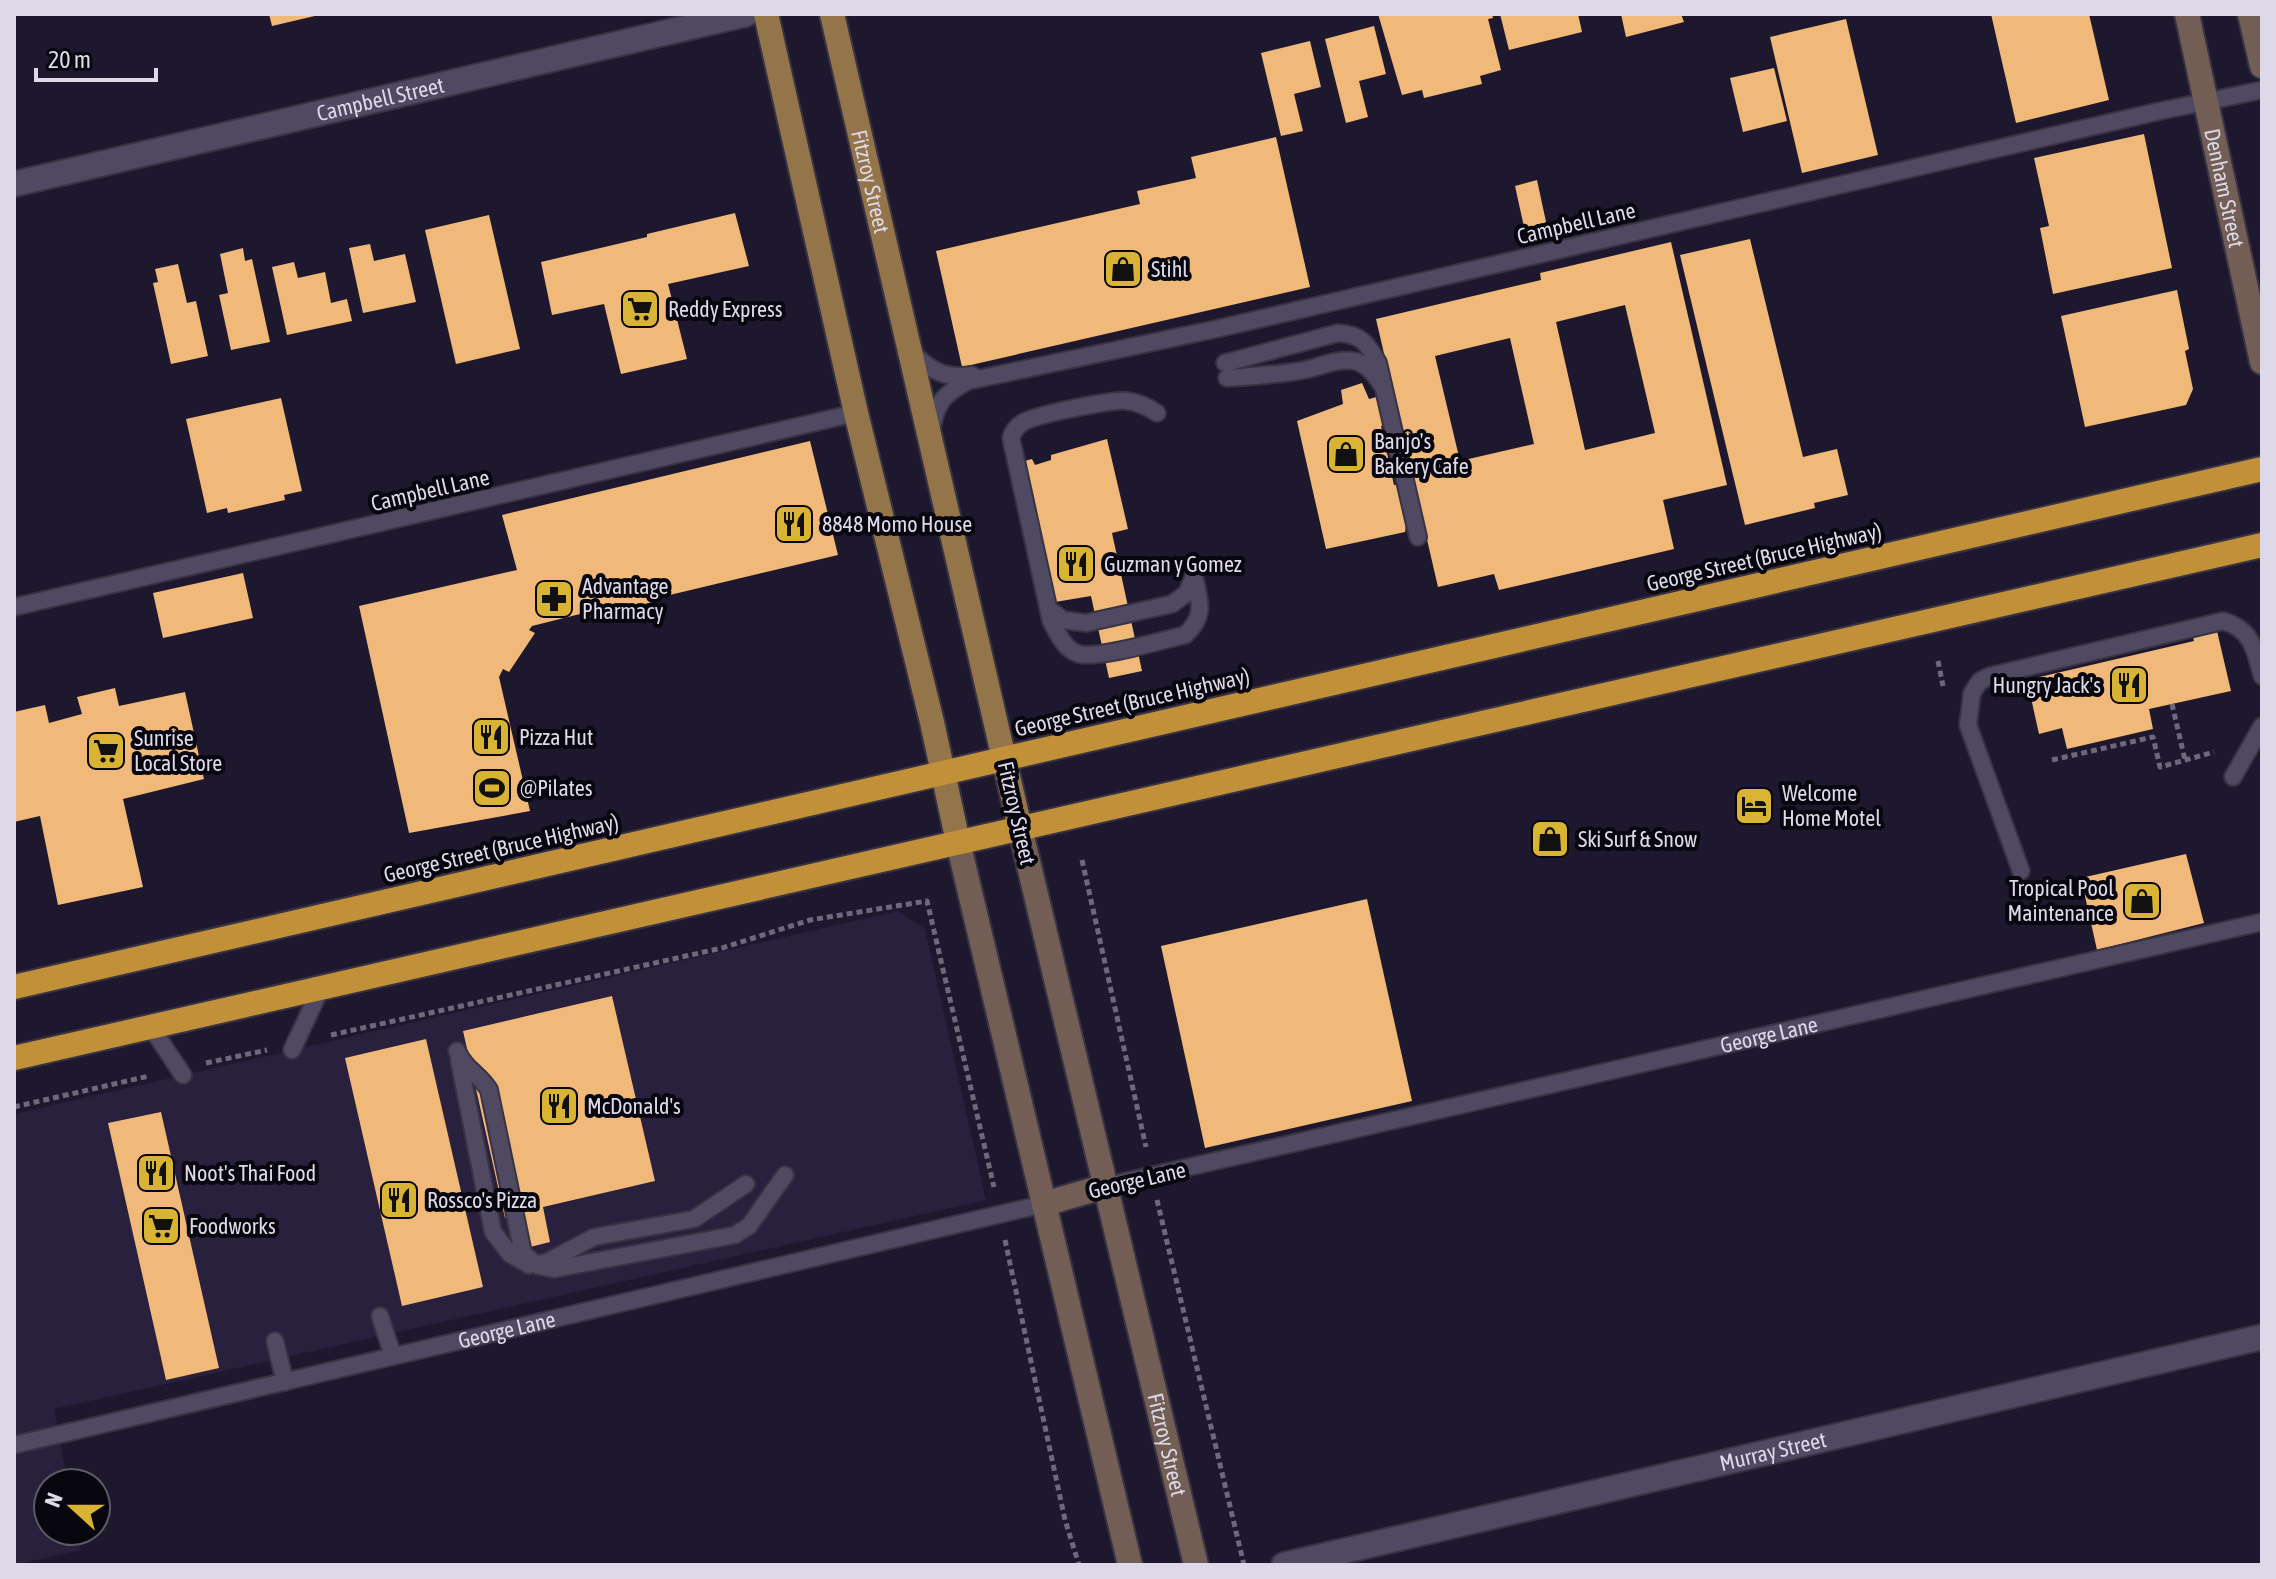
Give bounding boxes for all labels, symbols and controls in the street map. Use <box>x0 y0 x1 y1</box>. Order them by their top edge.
scale bar <box>36 32 156 82</box>
text: 20 m <box>48 46 91 73</box>
street label: Campbell Street <box>314 72 446 126</box>
street label: Denham Street <box>2199 126 2250 250</box>
street label: Fitzroy Street <box>846 127 895 236</box>
street label: Campbell Lane <box>1514 197 1638 249</box>
shop icon: Stihl <box>1102 248 1144 290</box>
place label: Stihl <box>1151 256 1188 282</box>
supermarket icon: Reddy Express <box>619 288 661 330</box>
place label: Reddy Express <box>668 296 783 322</box>
place label: Banjo's Bakery Cafe <box>1374 428 1469 479</box>
shop icon: Banjo's Bakery Cafe <box>1325 433 1367 475</box>
street label: Campbell Lane <box>368 464 492 516</box>
restaurant icon: 8848 Momo House <box>773 503 815 545</box>
place label: 8848 Momo House <box>822 511 972 537</box>
street label: George Street (Bruce Highway) <box>1644 517 1884 597</box>
restaurant icon: Guzman y Gomez <box>1055 543 1097 585</box>
place label: Guzman y Gomez <box>1104 551 1242 577</box>
place label: Advantage Pharmacy <box>582 573 669 624</box>
pharmacy icon: Advantage Pharmacy <box>533 578 575 620</box>
street label: George Street (Bruce Highway) <box>1012 662 1252 742</box>
restaurant icon: Hungry Jack's <box>2108 664 2150 706</box>
place label: Hungry Jack's <box>1992 672 2101 698</box>
restaurant icon: Pizza Hut <box>470 716 512 758</box>
place label: Pizza Hut <box>519 724 593 750</box>
place label: Sunrise Local Store <box>134 725 222 776</box>
supermarket icon: Sunrise Local Store <box>85 730 127 772</box>
street label: Fitzroy Street <box>993 759 1041 867</box>
sports icon: @Pilates <box>471 767 513 809</box>
place label: @Pilates <box>520 775 593 801</box>
place label: Welcome Home Motel <box>1782 780 1881 831</box>
hotel icon: Welcome Home Motel <box>1733 785 1775 827</box>
street label: George Street (Bruce Highway) <box>381 808 621 888</box>
shop icon: Ski Surf & Snow <box>1529 818 1571 860</box>
place label: Ski Surf & Snow <box>1578 826 1697 852</box>
place label: Tropical Pool Maintenance <box>2007 875 2114 926</box>
shop icon: Tropical Pool Maintenance <box>2121 880 2163 922</box>
street label: George Lane <box>1718 1011 1820 1058</box>
restaurant icon: McDonald's <box>538 1085 580 1127</box>
place label: McDonald's <box>587 1093 681 1119</box>
restaurant icon: Noot's Thai Food <box>135 1152 177 1194</box>
street label: George Lane <box>1086 1156 1188 1204</box>
place label: Noot's Thai Food <box>184 1160 316 1186</box>
restaurant icon: Rossco's Pizza <box>378 1179 420 1221</box>
place label: Rossco's Pizza <box>427 1187 537 1213</box>
supermarket icon: Foodworks <box>140 1205 182 1247</box>
place label: Foodworks <box>189 1213 276 1239</box>
street label: George Lane <box>455 1306 558 1354</box>
street label: Fitzroy Street <box>1142 1390 1192 1499</box>
street label: Murray Street <box>1717 1426 1829 1476</box>
north arrow <box>32 1467 112 1547</box>
text: N <box>39 1489 68 1511</box>

